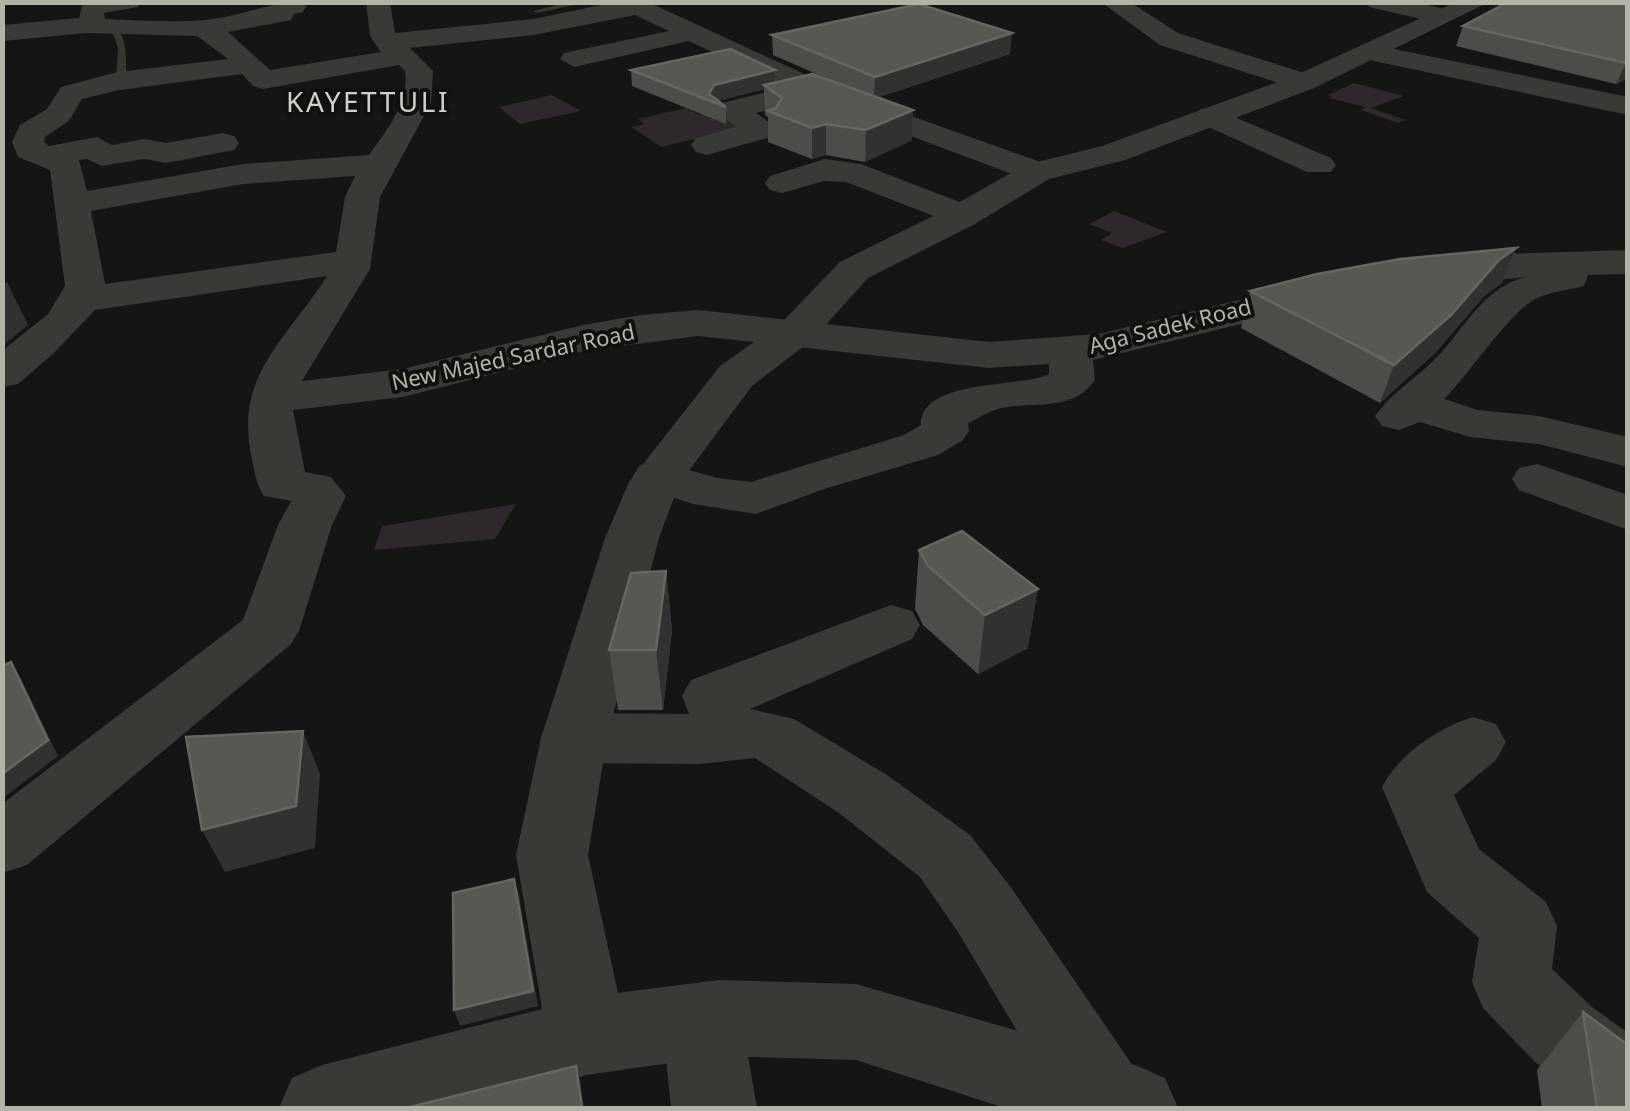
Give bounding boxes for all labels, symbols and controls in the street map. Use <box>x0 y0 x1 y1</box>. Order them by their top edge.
district label: KAYETTULI <box>286 82 450 120</box>
street label: Aga Sadek Road <box>1085 290 1254 360</box>
street label: New Majed Sardar Road <box>388 316 637 396</box>

